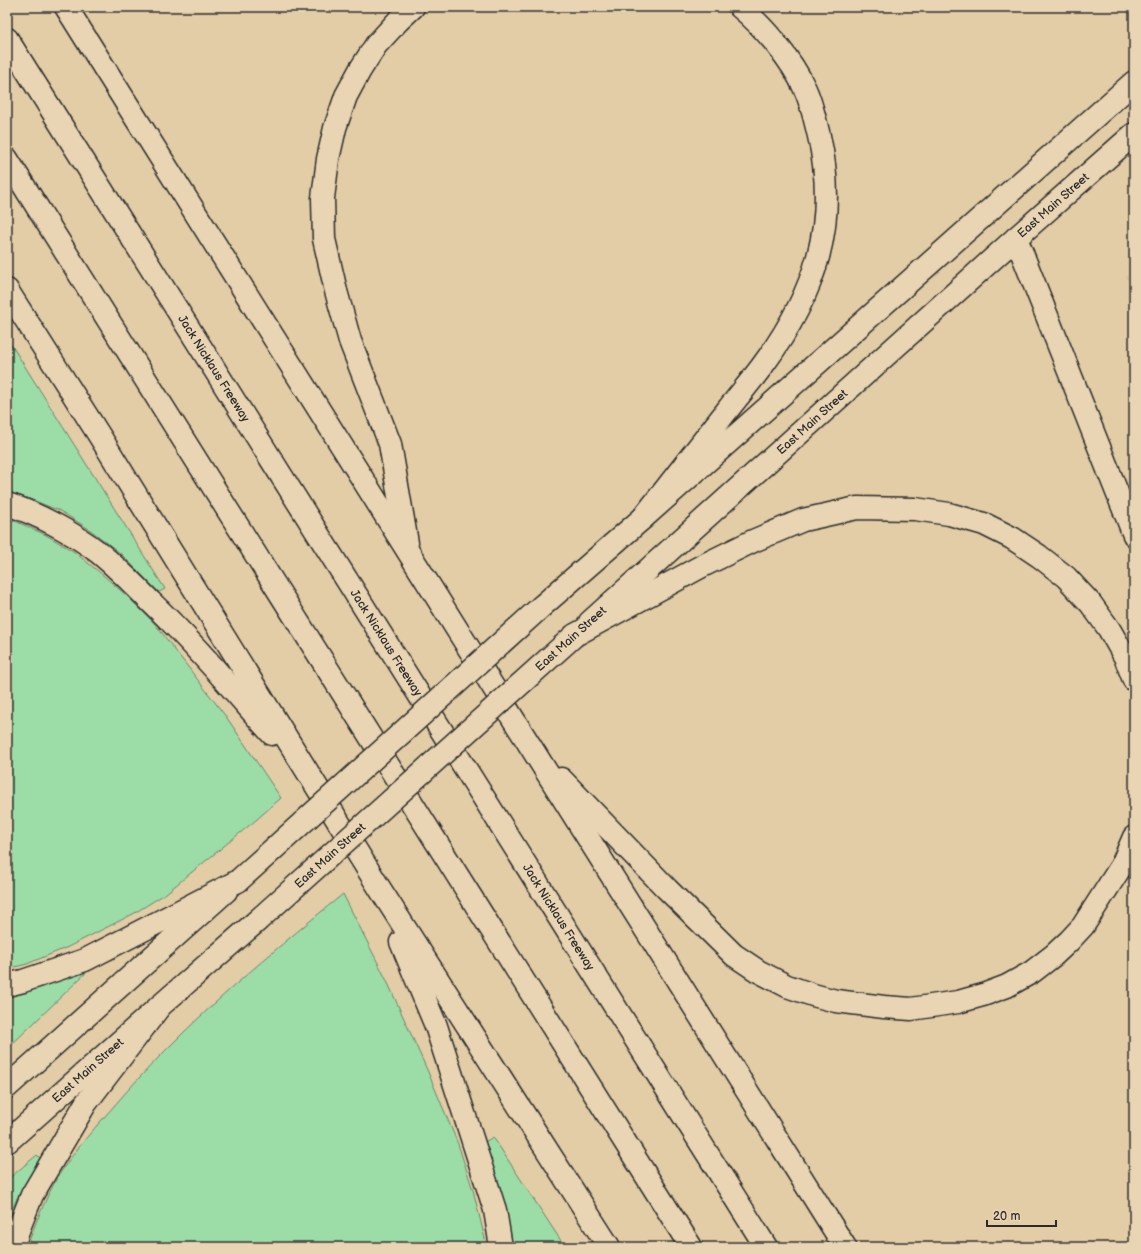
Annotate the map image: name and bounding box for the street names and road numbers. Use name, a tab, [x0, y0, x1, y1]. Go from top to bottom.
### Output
street label: East Main Street	[1014, 170, 1092, 241]
street label: Jack Nicklaus Freeway	[175, 312, 253, 425]
street label: East Main Street	[774, 386, 851, 458]
street label: Jack Nicklaus Freeway	[347, 586, 426, 699]
street label: East Main Street	[532, 603, 610, 675]
street label: East Main Street	[291, 819, 369, 891]
street label: Jack Nicklaus Freeway	[520, 861, 598, 974]
street label: East Main Street	[49, 1034, 127, 1106]

